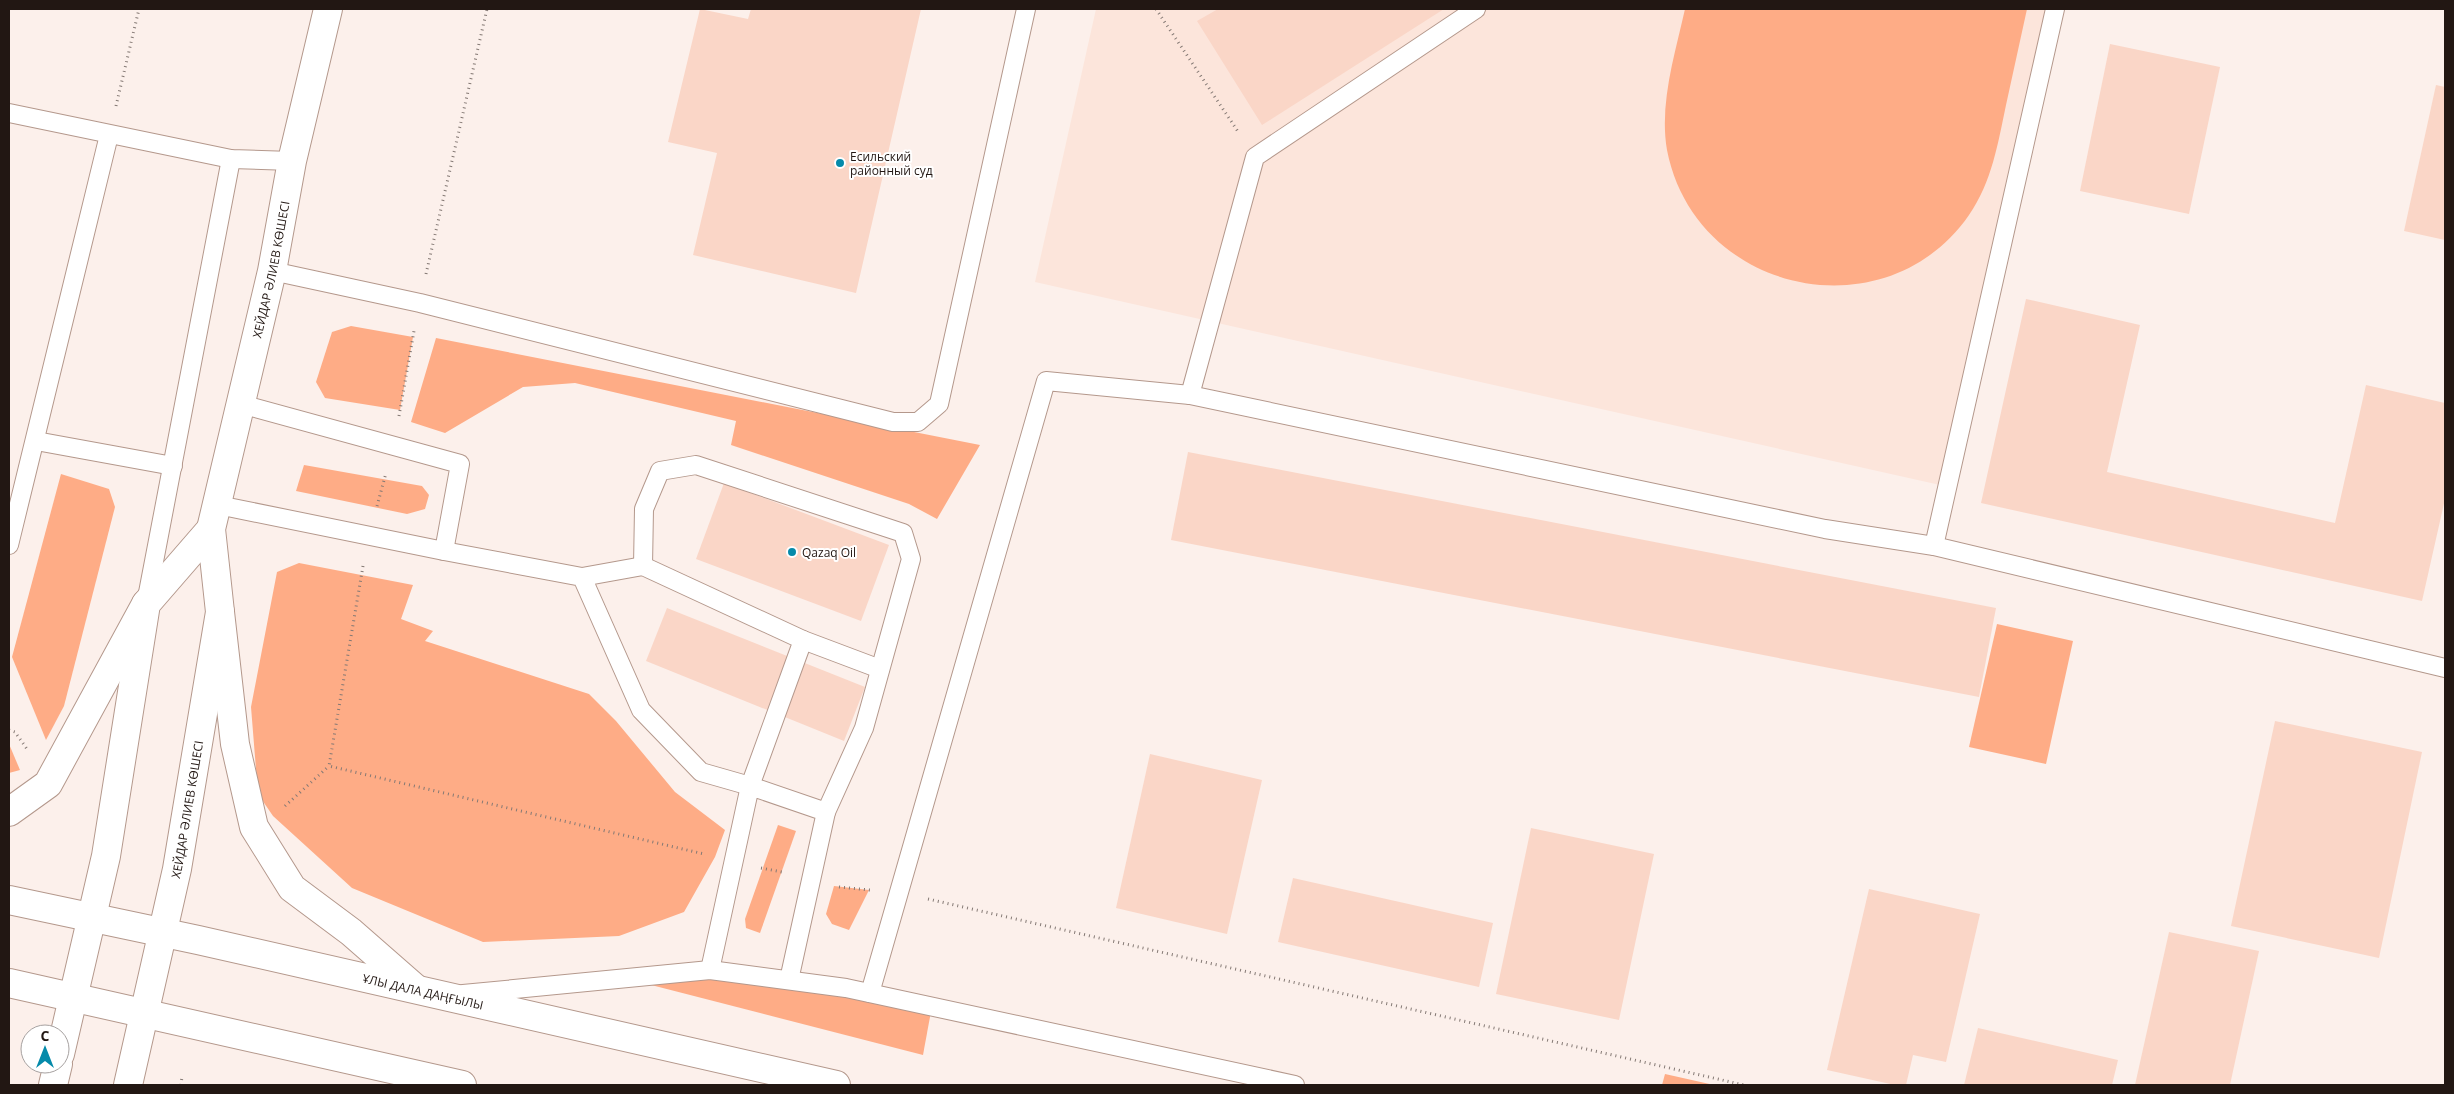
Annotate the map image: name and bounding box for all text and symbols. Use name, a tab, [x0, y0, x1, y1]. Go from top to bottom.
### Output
place label: Есильский районный суд	[850, 148, 933, 179]
marker: Есильский районный суд	[834, 157, 846, 169]
street label: ХЕЙДАР ӘЛИЕВ КӨШЕСІ	[248, 200, 293, 340]
place label: Qazaq Oil	[802, 544, 856, 561]
marker: Qazaq Oil	[786, 546, 798, 558]
street label: ХЕЙДАР ӘЛИЕВ КӨШЕСІ	[167, 739, 207, 880]
street label: ҰЛЫ ДАЛА ДАҢҒЫЛЫ	[361, 969, 485, 1013]
north arrow	[20, 1024, 70, 1074]
text: С	[41, 1026, 50, 1045]

